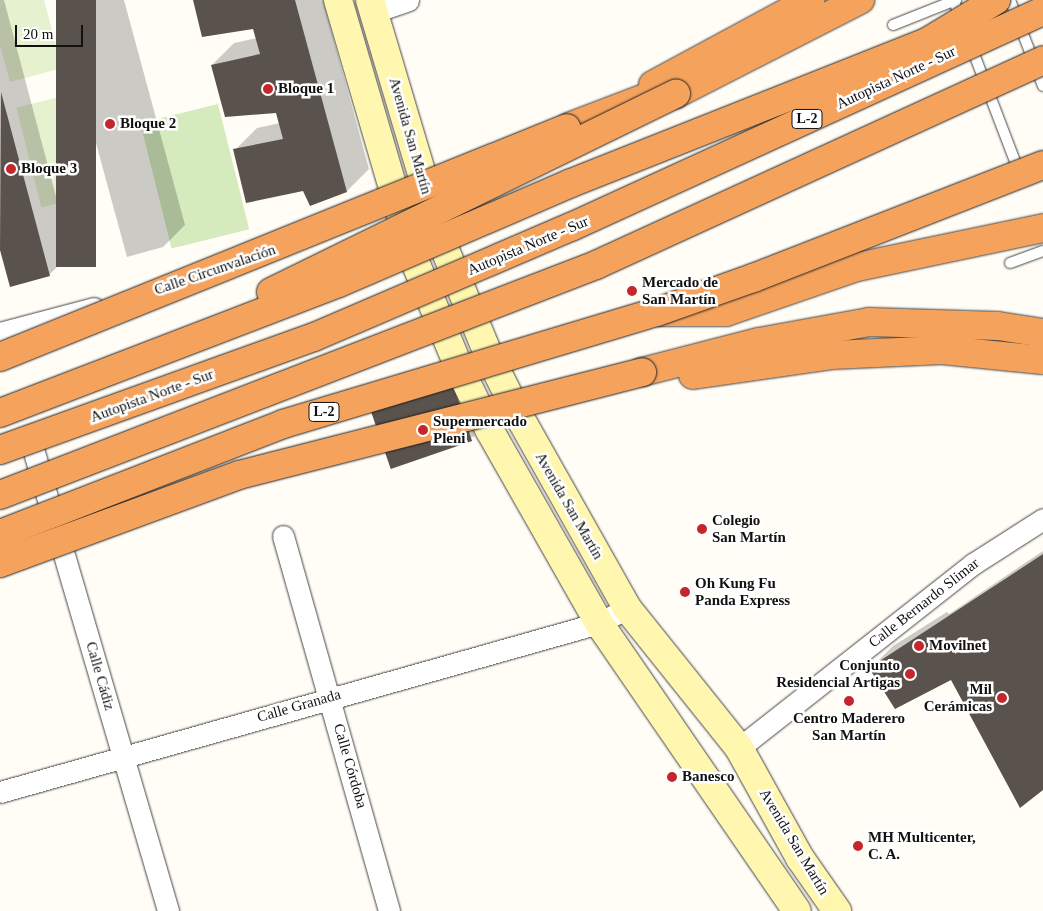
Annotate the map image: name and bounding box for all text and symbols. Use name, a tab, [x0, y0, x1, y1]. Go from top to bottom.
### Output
scale bar	[18, 15, 85, 47]
text: 20 m	[23, 26, 53, 42]
street label: Autopista Norte - Sur	[833, 42, 959, 114]
street label: Avenida San Martín	[385, 76, 435, 196]
place label: Bloque 1	[278, 80, 334, 98]
marker: Bloque 1	[262, 83, 274, 95]
road number: L-2	[791, 108, 823, 130]
place label: Bloque 2	[120, 115, 176, 133]
marker: Bloque 2	[104, 118, 116, 130]
place label: Bloque 3	[21, 160, 77, 178]
marker: Bloque 3	[5, 163, 17, 175]
street label: Autopista Norte - Sur	[465, 212, 591, 280]
street label: Calle Circunvalación	[152, 241, 278, 299]
place label: Mercado de San Martín	[642, 273, 718, 308]
marker: Mercado de San Martín	[626, 285, 638, 297]
street label: Autopista Norte - Sur	[88, 365, 216, 427]
road number: L-2	[308, 401, 340, 424]
place label: Supermercado Pleni	[433, 412, 527, 447]
marker: Supermercado Pleni	[417, 424, 429, 436]
street label: Avenida San Martín	[531, 449, 607, 563]
place label: Colegio San Martín	[712, 511, 786, 546]
marker: Colegio San Martín	[696, 523, 708, 535]
street label: Calle Bernardo Slimar	[865, 554, 983, 652]
place label: Oh Kung Fu Panda Express	[695, 574, 790, 609]
marker: Oh Kung Fu Panda Express	[679, 586, 691, 598]
place label: Movilnet	[929, 637, 986, 655]
street label: Calle Cádiz	[82, 640, 118, 712]
marker: Movilnet	[913, 640, 925, 652]
place label: Conjunto Residencial Artigas	[775, 656, 900, 691]
marker: Conjunto Residencial Artigas	[904, 668, 916, 680]
place label: Mil Cerámicas	[924, 680, 992, 715]
street label: Calle Granada	[255, 685, 343, 727]
marker: Mil Cerámicas	[996, 692, 1008, 704]
marker: Centro Maderero San Martín	[843, 695, 855, 707]
place label: Centro Maderero San Martín	[793, 709, 905, 744]
street label: Calle Córdoba	[329, 722, 371, 810]
place label: Banesco	[682, 768, 734, 786]
marker: Banesco	[666, 771, 678, 783]
street label: Avenida San Martín	[755, 786, 833, 898]
place label: MH Multicenter, C. A.	[868, 828, 976, 863]
marker: MH Multicenter, C. A.	[852, 840, 864, 852]

